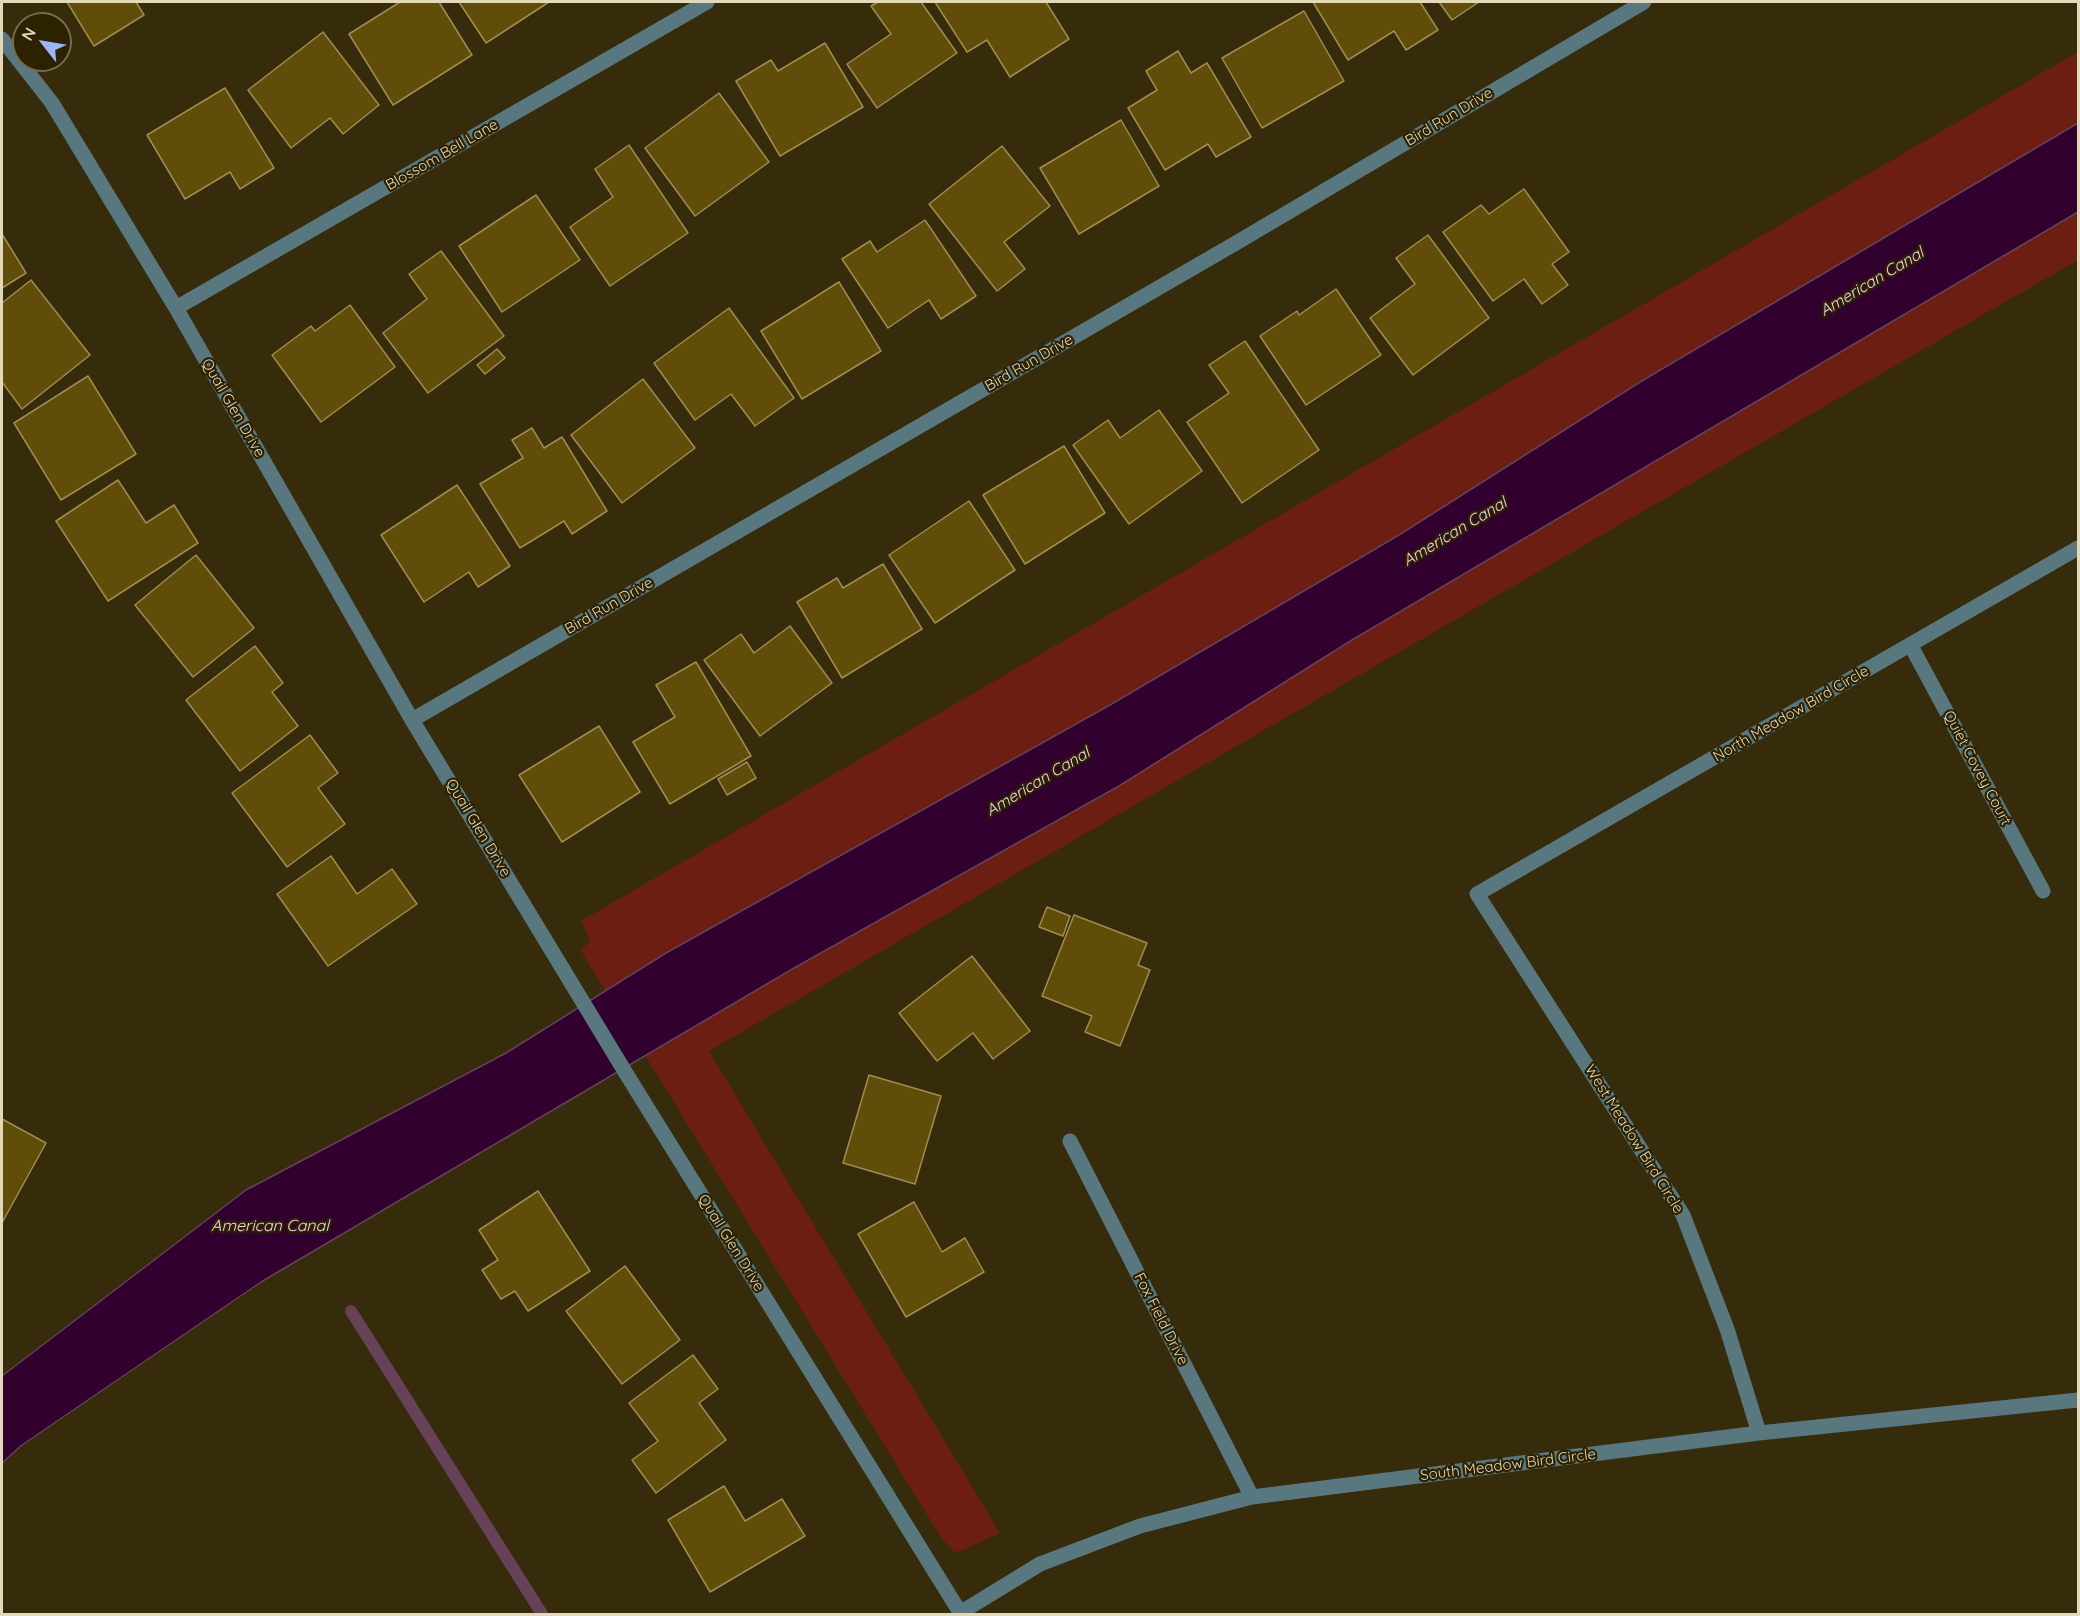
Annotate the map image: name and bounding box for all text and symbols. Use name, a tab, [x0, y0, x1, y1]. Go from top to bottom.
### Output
north arrow	[12, 12, 72, 72]
text: N	[17, 24, 40, 44]
street label: Bird Run Drive	[1402, 84, 1496, 150]
street label: Blossom Bell Lane	[383, 116, 501, 194]
water label: American Canal	[1817, 243, 1927, 321]
street label: Bird Run Drive	[982, 330, 1076, 396]
street label: Quail Glen Drive	[197, 355, 269, 461]
water label: American Canal	[1400, 493, 1510, 571]
street label: Bird Run Drive	[562, 573, 656, 639]
street label: North Meadow Bird Circle	[1710, 662, 1872, 766]
street label: Quiet Covey Court	[1939, 708, 2015, 828]
water label: American Canal	[983, 743, 1093, 821]
street label: Quail Glen Drive	[442, 776, 514, 880]
street label: West Meadow Bird Circle	[1581, 1061, 1687, 1217]
street label: Quail Glen Drive	[694, 1191, 768, 1295]
water label: American Canal	[211, 1216, 329, 1236]
street label: Fox Field Drive	[1130, 1270, 1192, 1368]
street label: South Meadow Bird Circle	[1419, 1445, 1597, 1485]

